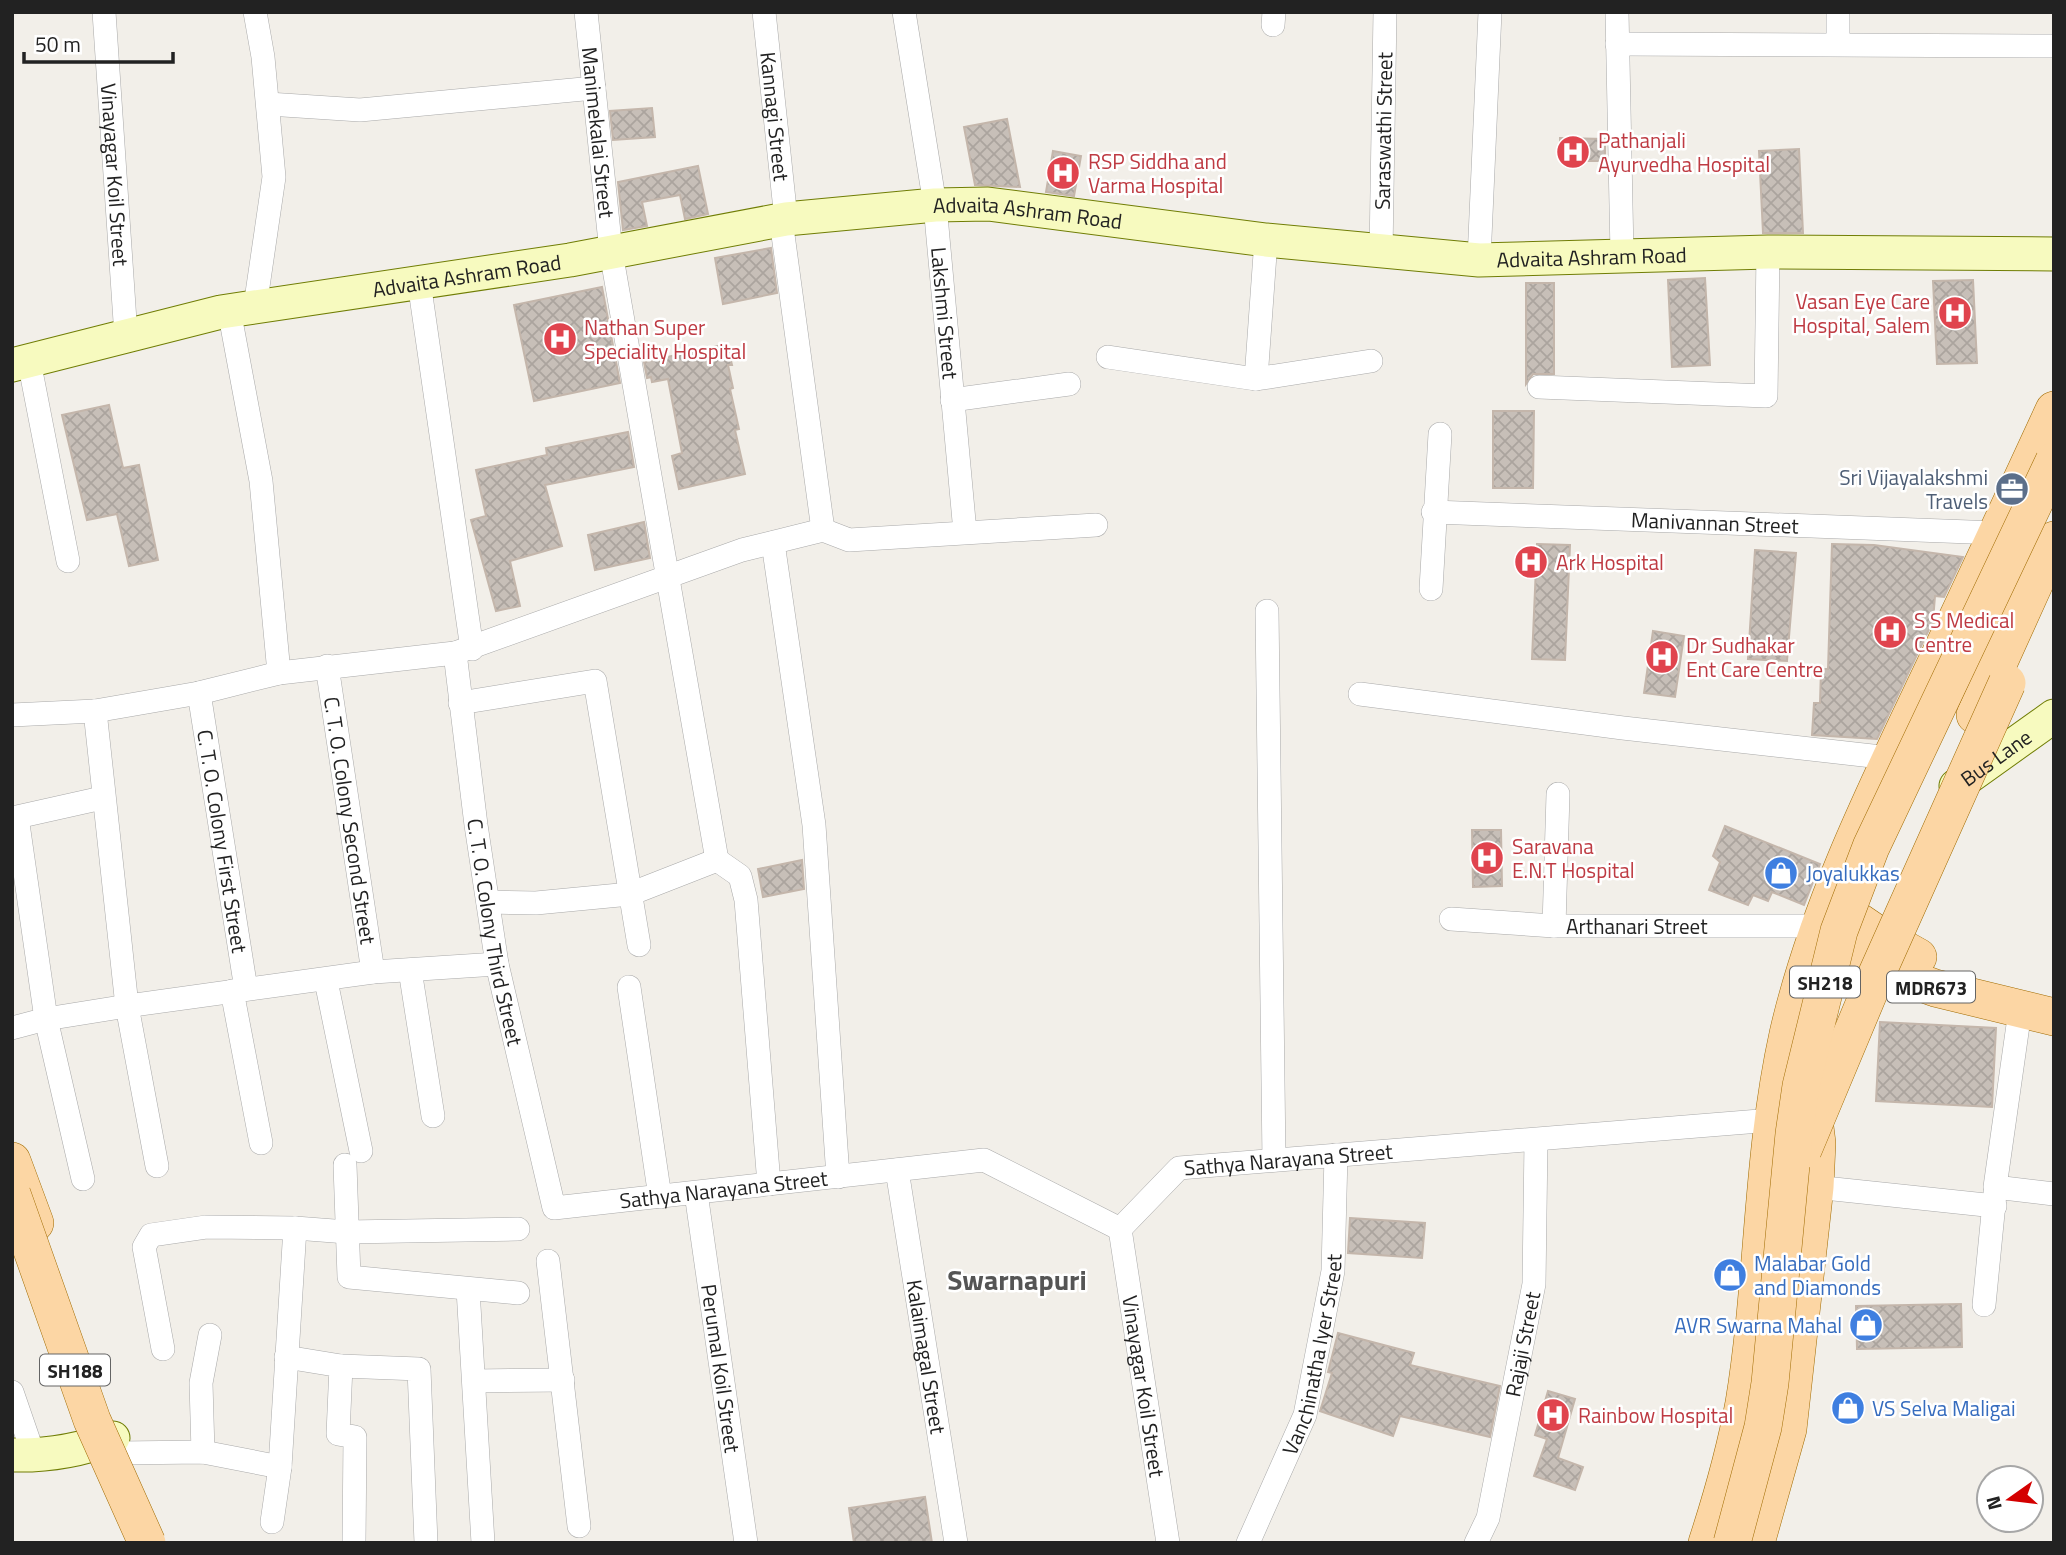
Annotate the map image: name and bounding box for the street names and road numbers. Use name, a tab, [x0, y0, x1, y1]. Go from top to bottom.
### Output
street label: Manimekalai Street	[574, 45, 623, 220]
street label: Kannagi Street	[752, 50, 798, 183]
street label: Saraswathi Street	[1366, 51, 1400, 210]
street label: Vinayagar Koil Street	[93, 82, 137, 268]
street label: Advaita Ashram Road	[933, 188, 1124, 237]
street label: Advaita Ashram Road	[1496, 238, 1687, 276]
street label: Advaita Ashram Road	[370, 246, 563, 305]
street label: Lakshmi Street	[923, 246, 967, 381]
street label: Manivannan Street	[1630, 503, 1800, 542]
street label: C. T. O. Colony Second Street	[316, 694, 385, 947]
street label: Bus Lane	[1954, 721, 2038, 794]
street label: C. T. O. Colony First Street	[189, 727, 256, 956]
street label: C. T. O. Colony Third Street	[459, 817, 532, 1049]
street label: Arthanari Street	[1566, 910, 1708, 942]
road number: SH218	[1790, 966, 1860, 998]
road number: MDR673	[1887, 972, 1975, 1002]
street label: Sathya Narayana Street	[1183, 1135, 1394, 1184]
street label: Sathya Narayana Street	[618, 1162, 830, 1217]
street label: Vanchinatha Iyer Street	[1273, 1253, 1349, 1460]
street label: Kalaimagal Street	[899, 1277, 955, 1437]
street label: Perumal Koil Street	[693, 1282, 749, 1455]
street label: Rajaji Street	[1496, 1288, 1548, 1399]
street label: Vinayagar Koil Street	[1114, 1293, 1174, 1480]
road number: SH188	[40, 1354, 110, 1386]

